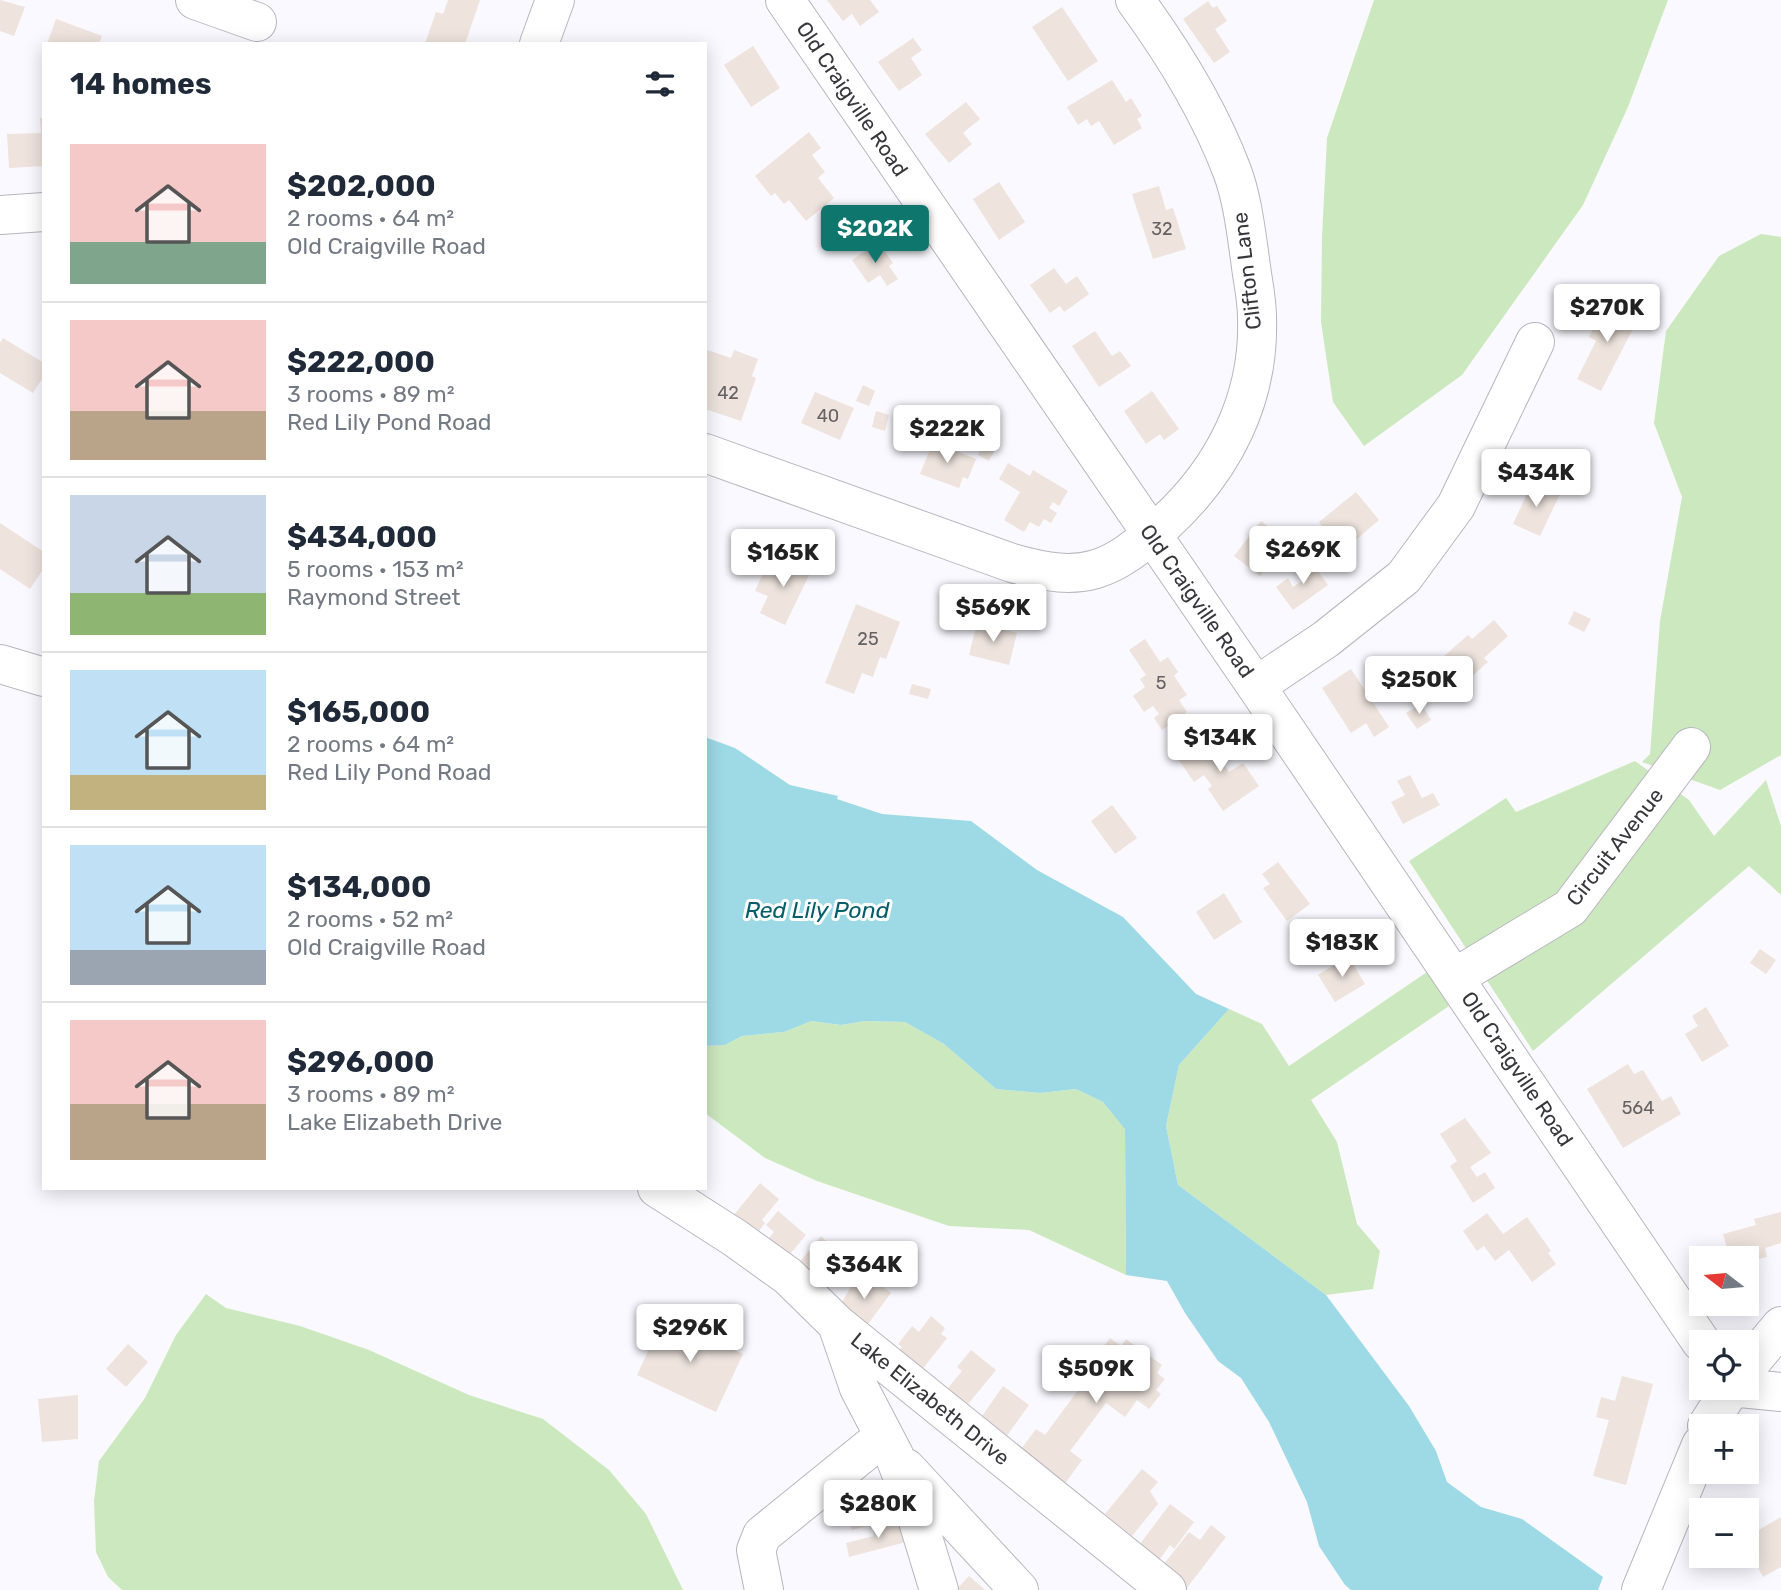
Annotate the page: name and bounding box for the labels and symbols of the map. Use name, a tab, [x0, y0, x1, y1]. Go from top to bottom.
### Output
street label: Old Craigville Road	[791, 16, 914, 181]
pin: $202K	[826, 205, 924, 265]
street label: Clifton Lane	[1227, 211, 1266, 331]
house number: 32	[1151, 218, 1173, 240]
pin: $270K	[1558, 284, 1656, 344]
house number: 42	[717, 382, 739, 404]
house number: 40	[817, 405, 839, 427]
pin: $222K	[898, 406, 996, 465]
pin: $434K	[1487, 449, 1585, 509]
street label: Old Craigville Road	[1135, 519, 1260, 682]
pin: $269K	[1254, 526, 1352, 586]
pin: $165K	[734, 530, 832, 589]
pin: $569K	[944, 584, 1042, 644]
house number: 25	[857, 628, 879, 650]
pin: $250K	[1370, 656, 1468, 716]
house number: 5	[1156, 672, 1166, 694]
pin: $134K	[1171, 714, 1269, 774]
street label: Circuit Avenue	[1561, 783, 1668, 911]
water label: Red Lily Pond	[745, 896, 890, 924]
pin: $183K	[1293, 920, 1391, 979]
street label: Old Craigville Road	[1456, 986, 1579, 1151]
house number: 564	[1622, 1097, 1654, 1119]
pin: $364K	[815, 1242, 913, 1301]
north arrow	[1689, 1246, 1759, 1316]
pin: $296K	[641, 1304, 739, 1364]
street label: Lake Elizabeth Drive	[846, 1327, 1015, 1470]
pin: $509K	[1047, 1346, 1145, 1405]
pin: $280K	[829, 1480, 927, 1540]

